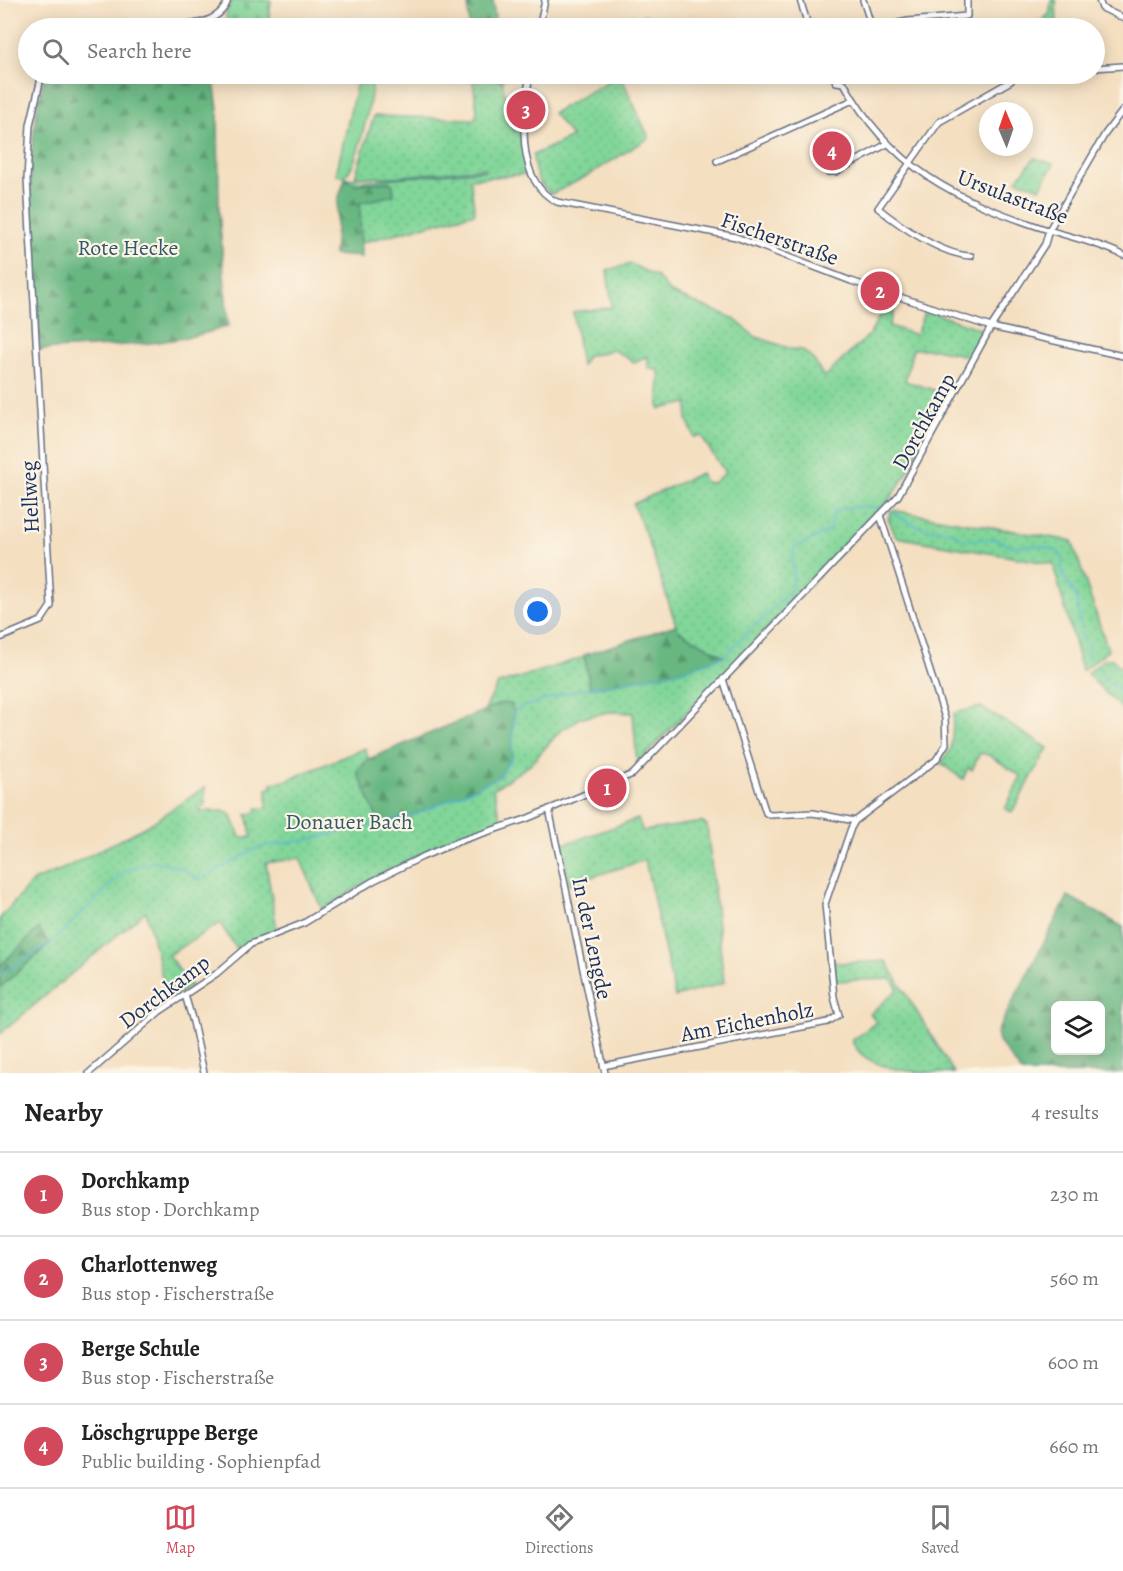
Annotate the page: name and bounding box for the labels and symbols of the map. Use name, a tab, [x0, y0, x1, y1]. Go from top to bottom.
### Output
pin: 3	[506, 88, 546, 132]
north arrow	[979, 102, 1033, 156]
pin: 4	[812, 128, 852, 174]
street label: Ursulastraße	[953, 162, 1073, 232]
street label: Fischerstraße	[717, 205, 843, 273]
park label: Rote Hecke	[78, 233, 178, 263]
pin: 2	[860, 268, 900, 314]
street label: Dorchkamp	[885, 368, 963, 475]
street label: Hellweg	[13, 460, 47, 534]
your location	[523, 597, 552, 626]
pin: 1	[588, 766, 626, 810]
park label: Donauer Bach	[285, 807, 413, 837]
street label: In der Lengde	[564, 874, 620, 1002]
street label: Dorchkamp	[113, 948, 216, 1036]
street label: Am Eichenholz	[677, 994, 816, 1050]

